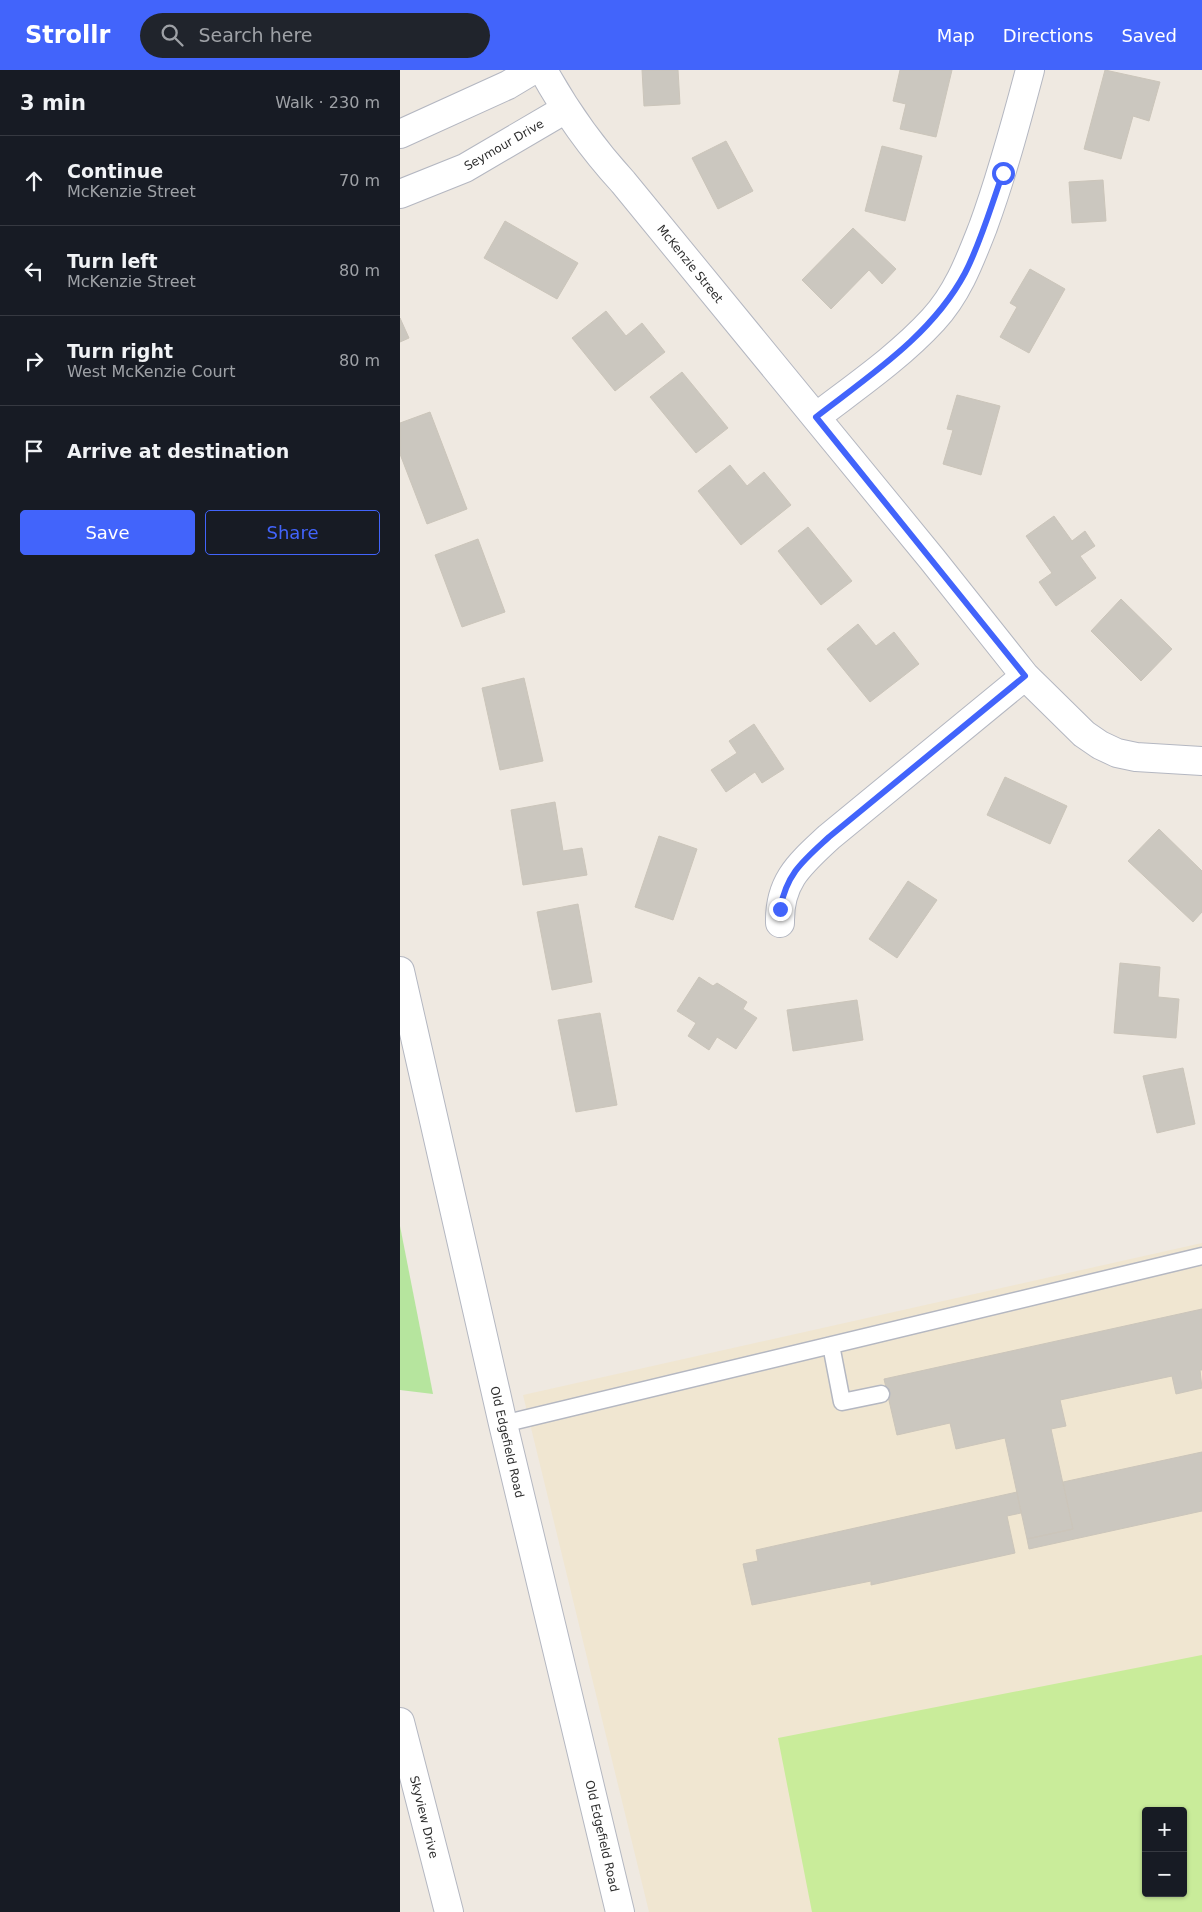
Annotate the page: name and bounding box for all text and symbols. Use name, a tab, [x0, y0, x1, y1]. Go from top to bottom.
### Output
search box	[140, 13, 490, 58]
text: Strollr	[25, 21, 110, 49]
icon: search	[158, 21, 186, 49]
text: Search here	[198, 24, 313, 46]
text: Map	[937, 25, 975, 46]
text: Directions	[1003, 25, 1093, 46]
text: Saved	[1121, 25, 1177, 46]
text: 3 min	[20, 91, 86, 115]
text: Walk · 230 m	[275, 93, 380, 112]
street label: Seymour Drive	[462, 117, 546, 173]
text: Continue	[67, 160, 163, 182]
route start	[992, 162, 1015, 185]
icon: ahead	[20, 167, 48, 195]
text: 70 m	[339, 171, 380, 190]
text: McKenzie Street	[67, 182, 196, 201]
street label: McKenzie Street	[654, 222, 726, 306]
text: Turn left	[67, 250, 158, 272]
icon: left	[20, 257, 48, 285]
text: 80 m	[339, 261, 380, 280]
text: McKenzie Street	[67, 272, 196, 291]
text: Turn right	[67, 340, 173, 362]
icon: right	[20, 347, 48, 375]
text: 80 m	[339, 351, 380, 370]
text: West McKenzie Court	[67, 362, 235, 381]
icon: arrive	[20, 437, 48, 465]
text: Arrive at destination	[67, 440, 289, 462]
button: Save	[20, 510, 195, 555]
button: Share	[205, 510, 380, 555]
route end	[769, 898, 792, 921]
street label: Old Edgefield Road	[487, 1385, 527, 1499]
street label: Skyview Drive	[407, 1774, 441, 1860]
street label: Old Edgefield Road	[582, 1779, 622, 1893]
map controls	[1142, 1807, 1187, 1897]
button: +	[1142, 1807, 1187, 1852]
button: −	[1142, 1852, 1187, 1897]

